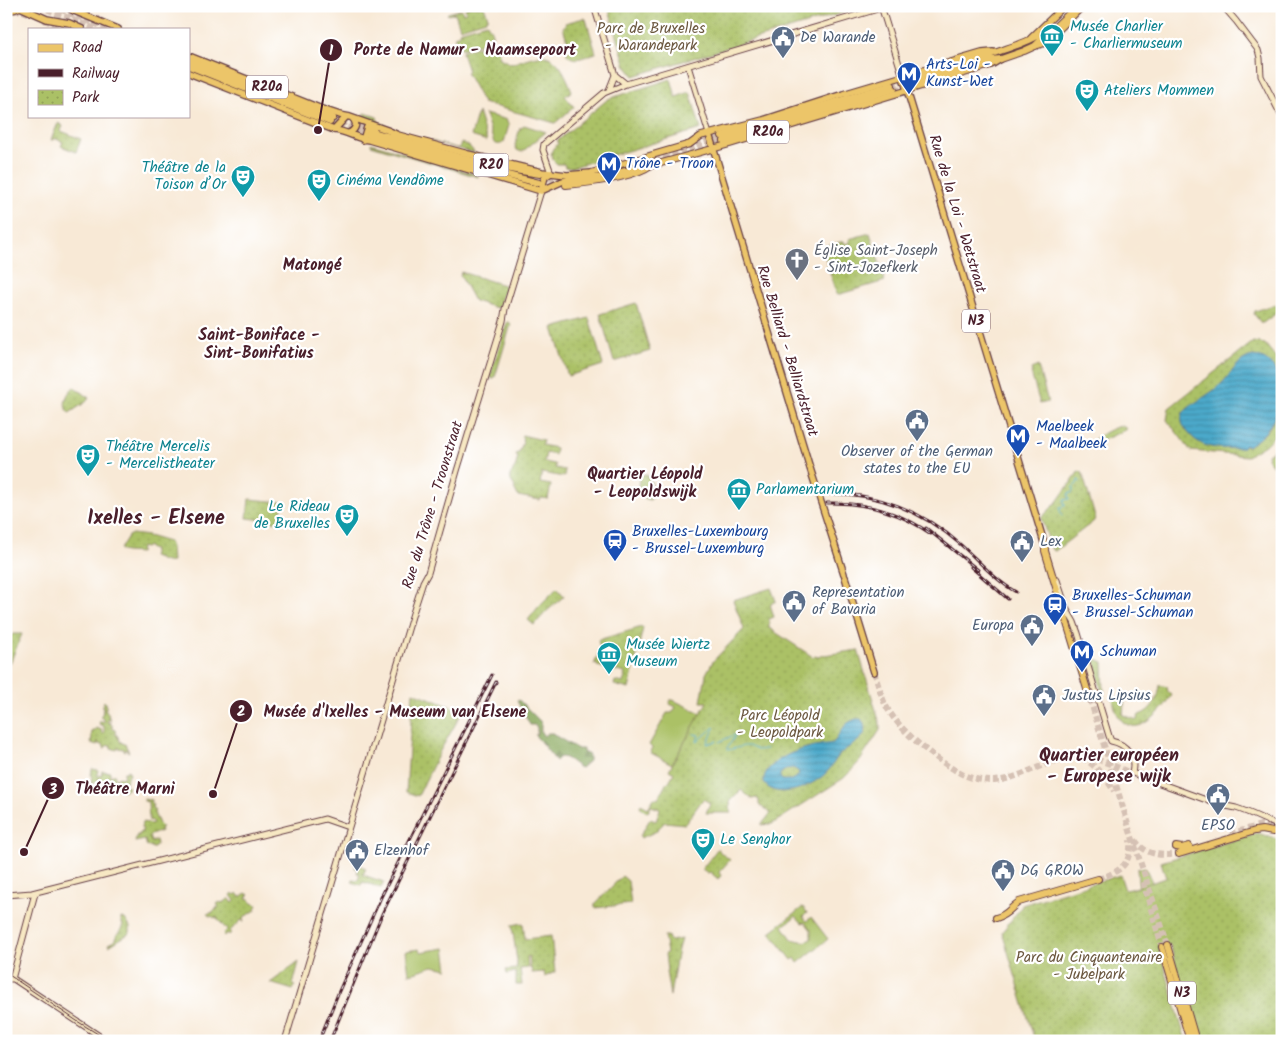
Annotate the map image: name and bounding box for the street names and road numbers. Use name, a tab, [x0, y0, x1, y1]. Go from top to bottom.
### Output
road number: R20a	[246, 75, 288, 98]
road number: R20a	[747, 120, 789, 144]
street label: Rue de la Loi - Wetstraat	[921, 132, 993, 296]
road number: R20	[474, 154, 508, 176]
street label: Rue Belliard - Belliardstraat	[749, 262, 825, 440]
road number: N3	[962, 310, 990, 332]
street label: Rue du Trône - Troonstraat	[396, 418, 470, 592]
road number: N3	[1168, 981, 1196, 1004]

